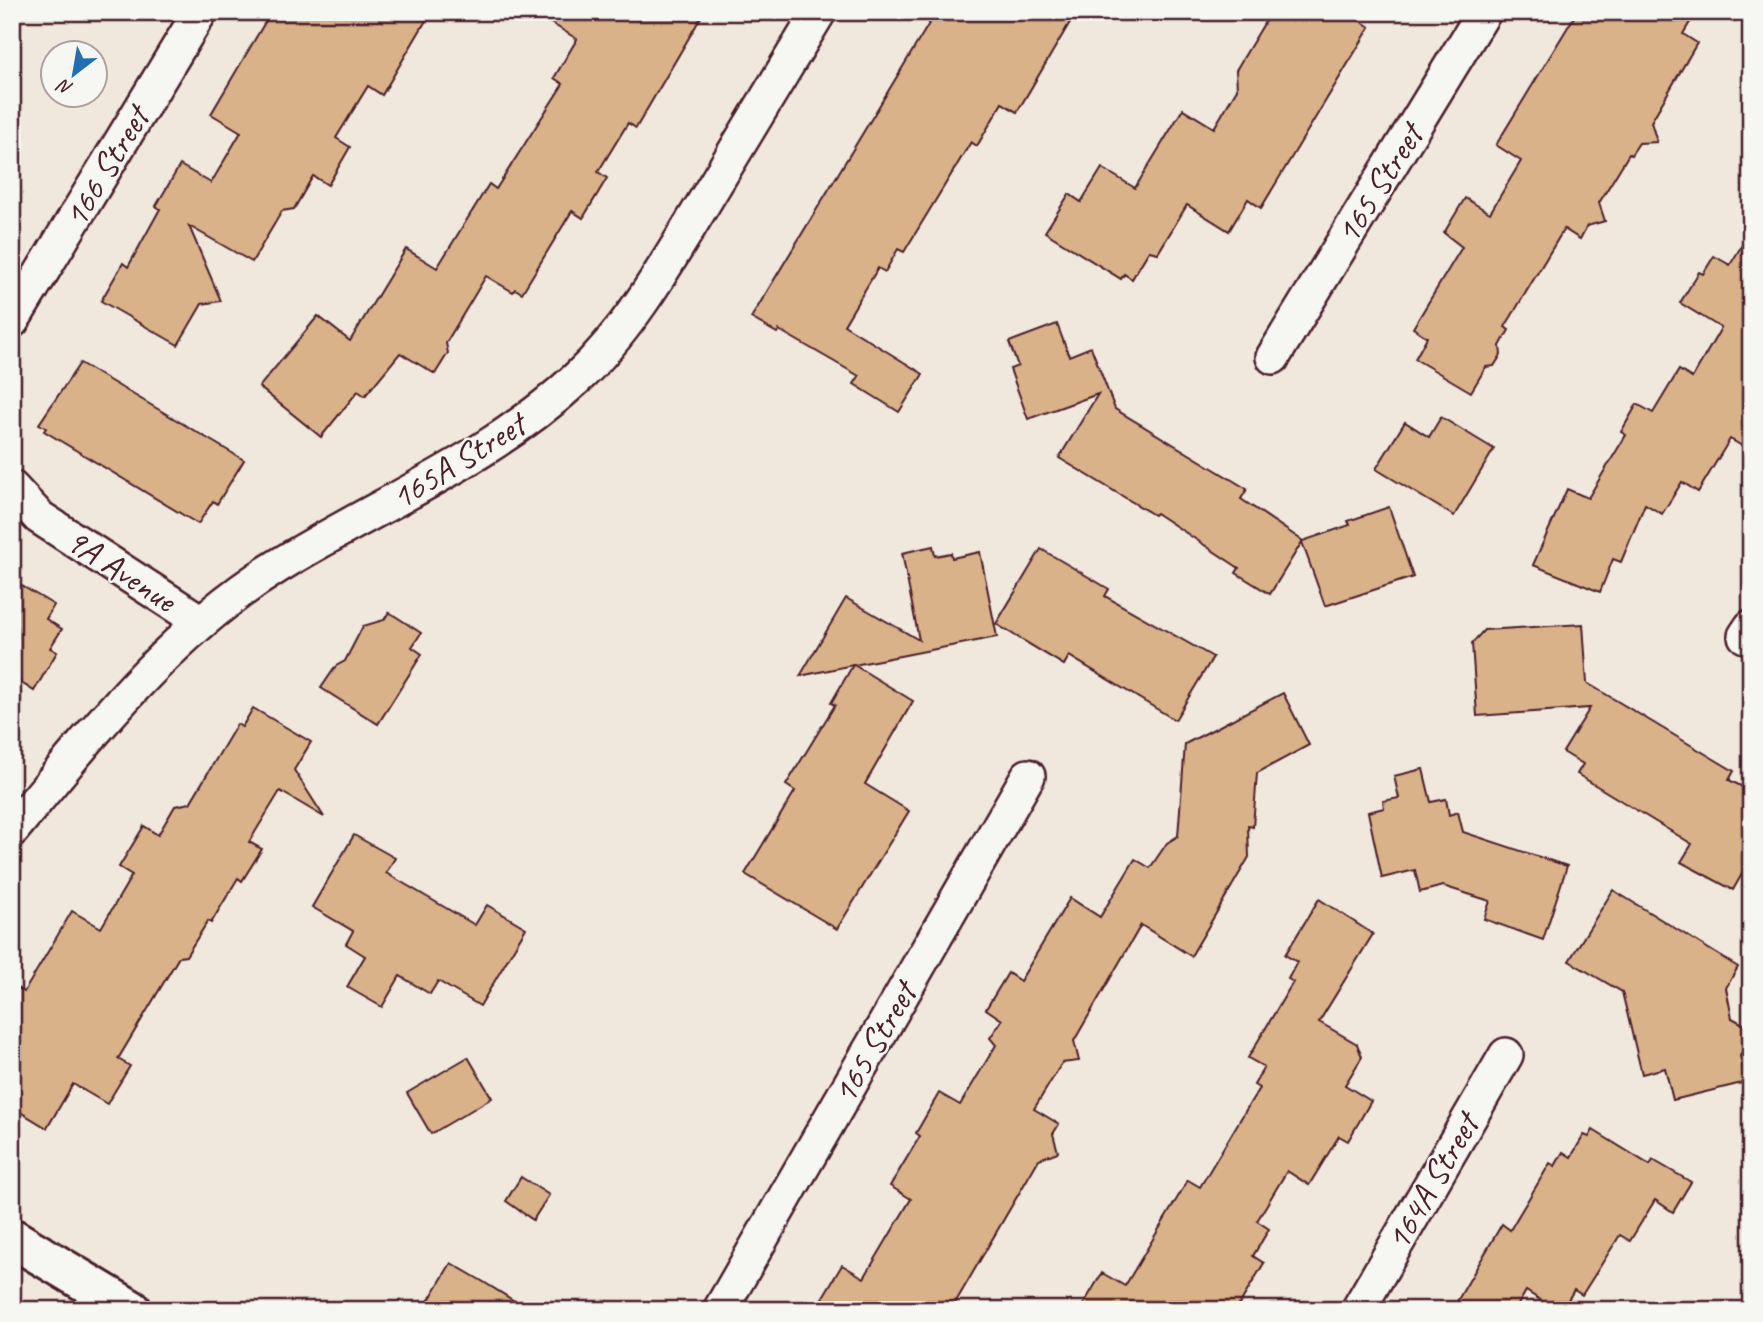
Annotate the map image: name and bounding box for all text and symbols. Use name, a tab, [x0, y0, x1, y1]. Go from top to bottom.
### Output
north arrow	[38, 38, 108, 108]
text: N	[52, 73, 77, 101]
street label: 166 Street	[53, 95, 162, 235]
street label: 165 Street	[1325, 112, 1435, 252]
street label: 165A Street	[383, 400, 537, 520]
street label: 9A Avenue	[57, 518, 187, 624]
street label: 165 Street	[822, 971, 929, 1111]
street label: 164A Street	[1375, 1102, 1491, 1258]

